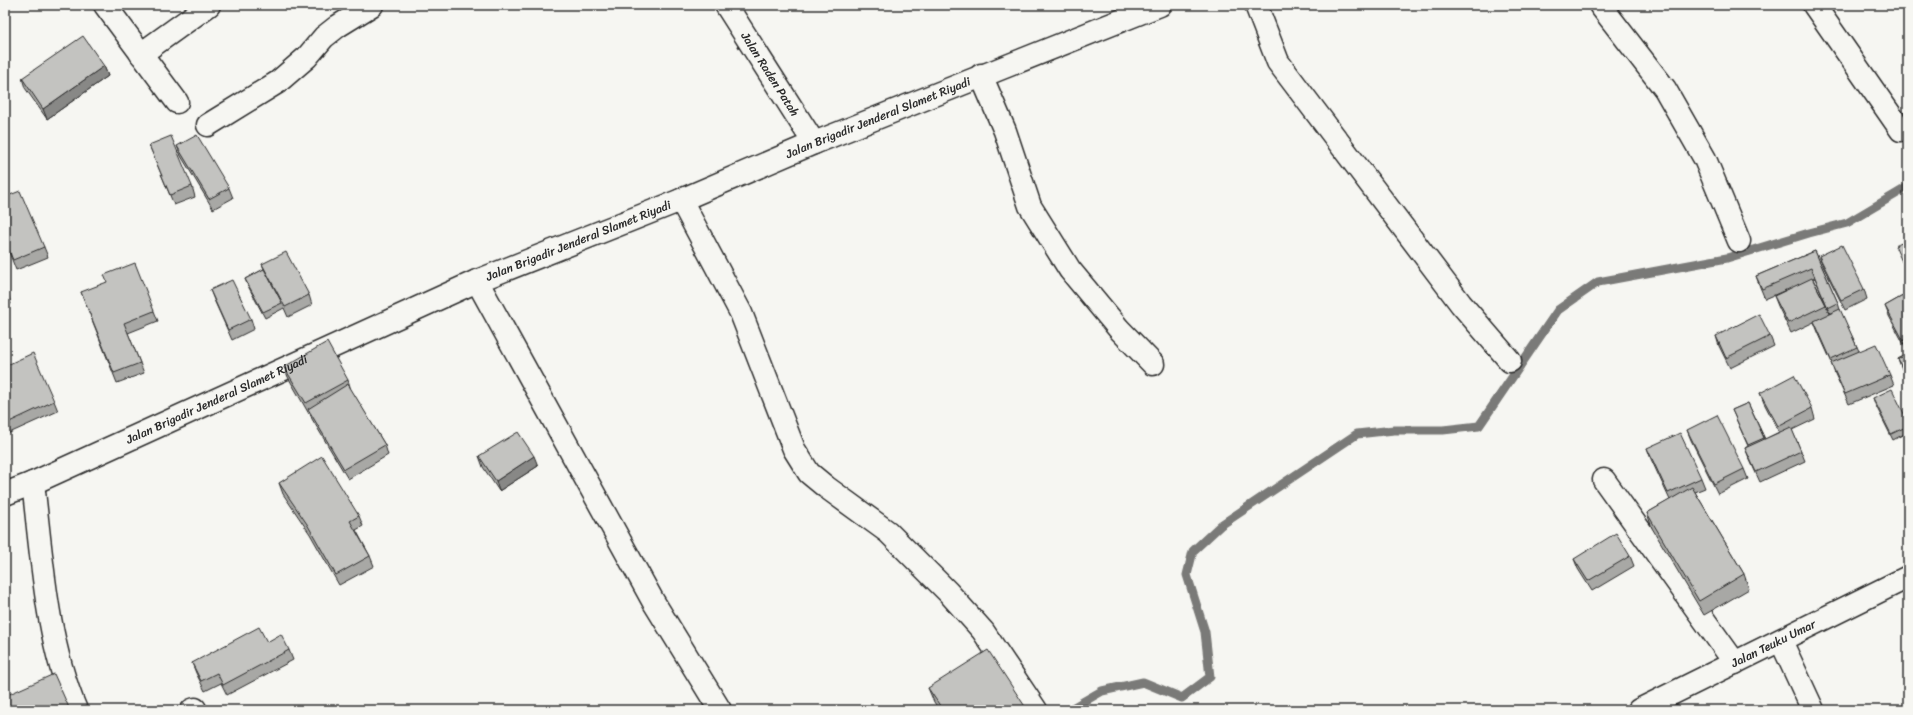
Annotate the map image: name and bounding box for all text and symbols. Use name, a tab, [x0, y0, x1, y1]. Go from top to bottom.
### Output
street label: Jalan Raden Patah	[734, 27, 805, 121]
street label: Jalan Brigadir Jenderal Slamet Riyadi	[781, 70, 975, 165]
street label: Jalan Brigadir Jenderal Slamet Riyadi	[482, 194, 675, 288]
street label: Jalan Brigadir Jenderal Slamet Riyadi	[121, 348, 312, 451]
street label: Jalan Teuku Umar	[1726, 613, 1821, 674]

